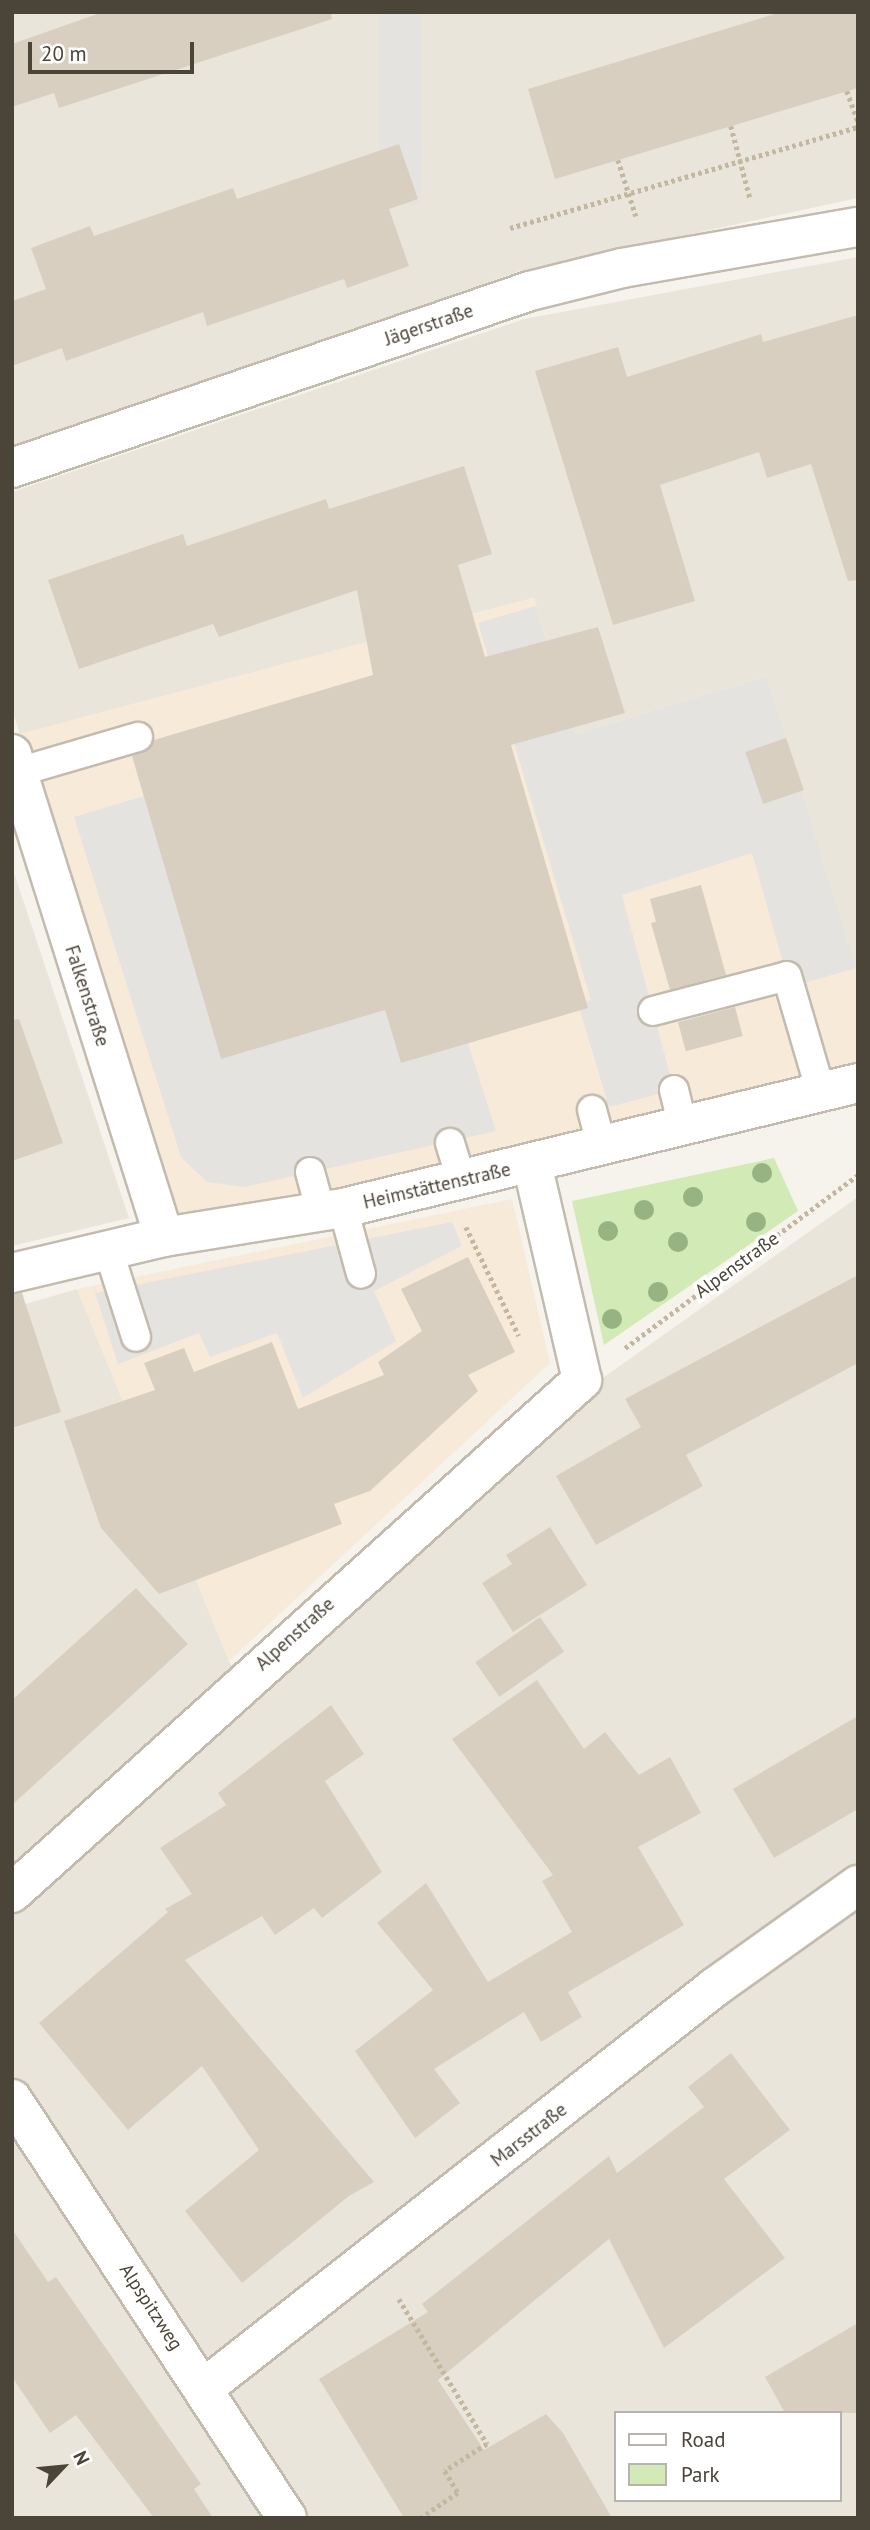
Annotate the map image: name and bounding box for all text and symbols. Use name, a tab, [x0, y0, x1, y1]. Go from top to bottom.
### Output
scale bar	[32, 28, 198, 72]
text: 20 m	[41, 40, 87, 67]
street label: Jägerstraße	[382, 299, 476, 351]
street label: Falkenstraße	[60, 943, 114, 1049]
street label: Heimstättenstraße	[361, 1158, 513, 1214]
street label: Alpenstraße	[691, 1227, 783, 1303]
street label: Alpenstraße	[251, 1593, 339, 1675]
street label: Marsstraße	[486, 2098, 572, 2172]
street label: Alpspitzweg	[115, 2259, 187, 2355]
legend	[614, 2411, 842, 2502]
text: Road	[681, 2426, 725, 2453]
north arrow	[28, 2432, 98, 2502]
text: N	[68, 2447, 95, 2469]
text: Park	[681, 2461, 720, 2488]

